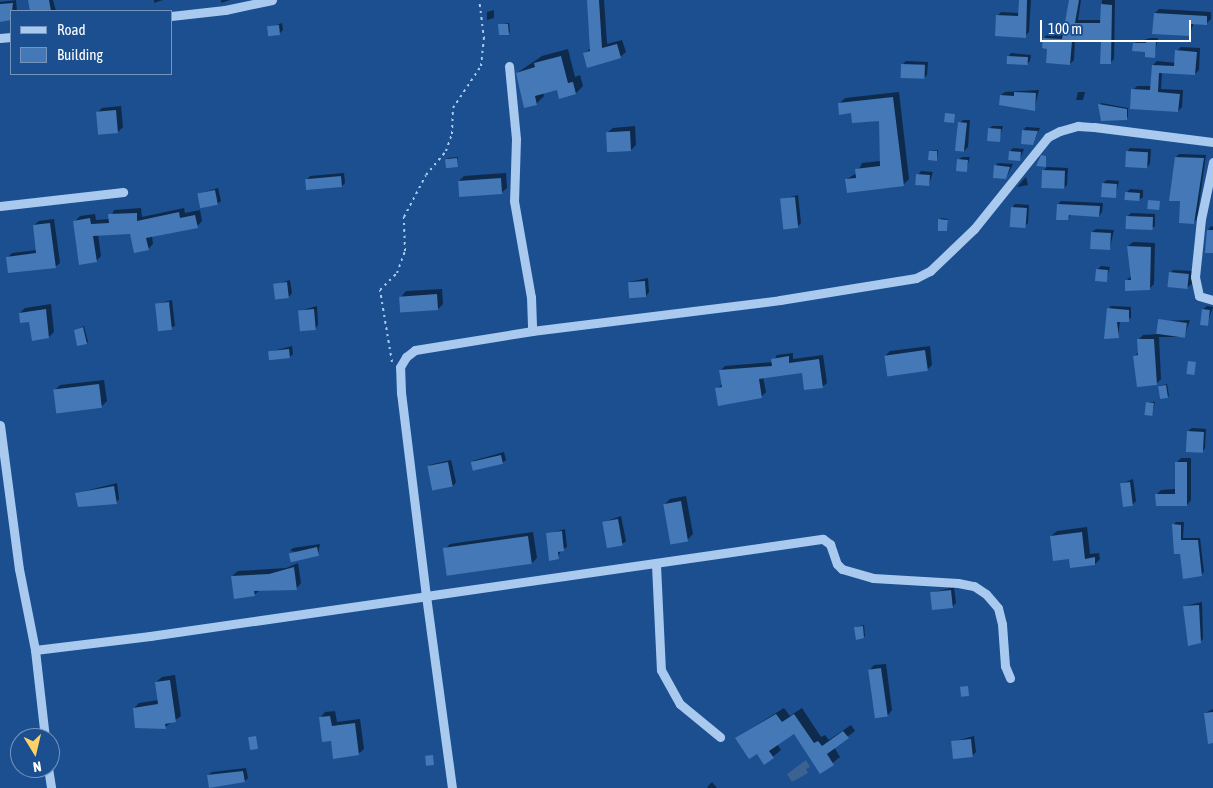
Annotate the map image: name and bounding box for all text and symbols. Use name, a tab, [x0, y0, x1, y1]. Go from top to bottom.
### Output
legend	[10, 10, 172, 75]
scale bar	[1043, 10, 1194, 42]
text: 100 m	[1048, 20, 1082, 37]
text: Road	[57, 21, 86, 38]
text: Building	[57, 46, 103, 63]
north arrow	[10, 728, 60, 778]
text: N	[32, 758, 43, 775]

